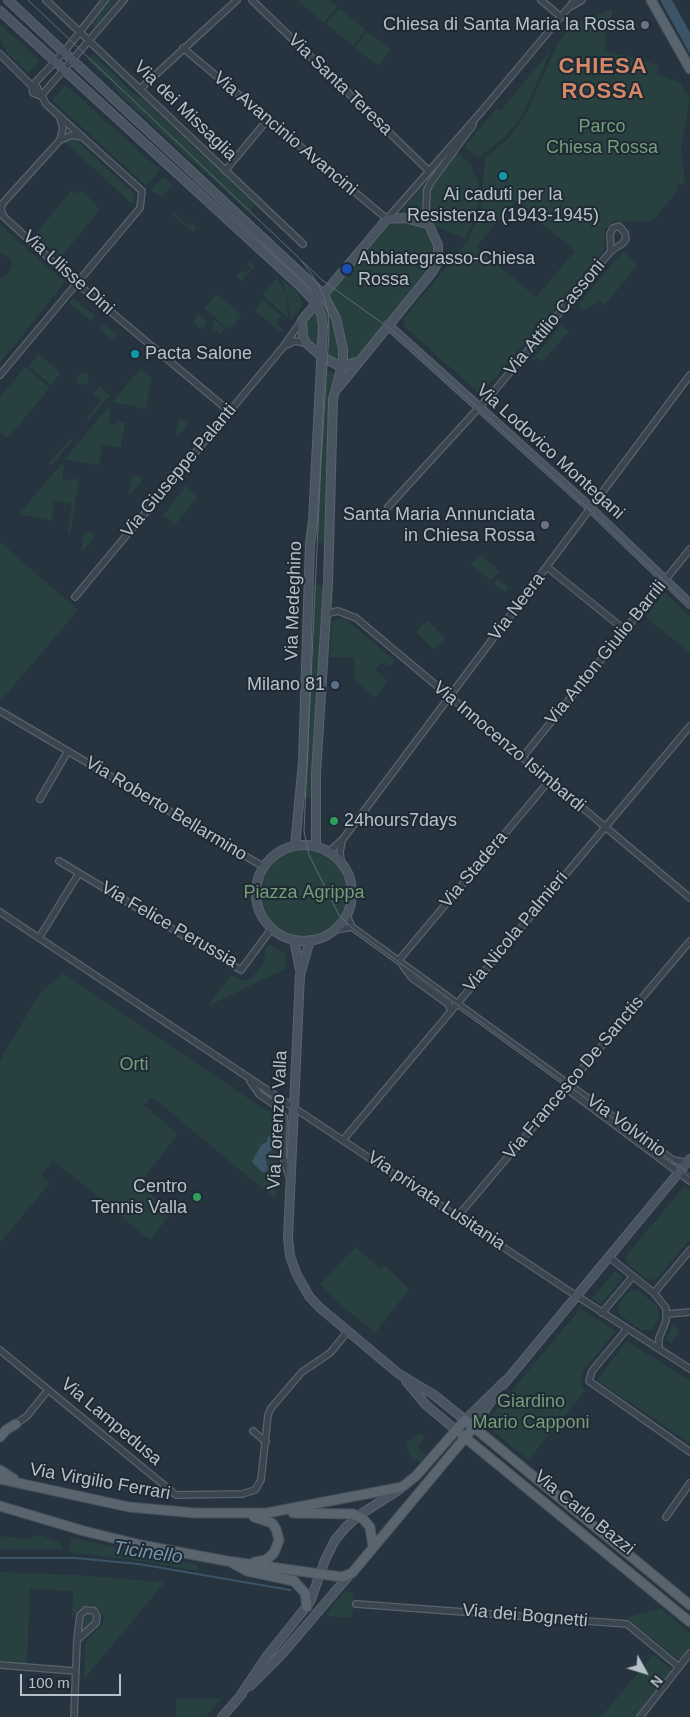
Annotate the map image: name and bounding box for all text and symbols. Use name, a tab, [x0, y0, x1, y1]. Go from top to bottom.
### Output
place label: Chiesa di Santa Maria la Rossa	[383, 14, 635, 36]
marker: Chiesa di Santa Maria la Rossa	[639, 19, 651, 31]
street label: Via Santa Teresa	[283, 30, 397, 140]
district label: CHIESA ROSSA	[558, 54, 648, 106]
street label: Via dei Missaglia	[129, 56, 241, 166]
street label: Via Avancinio Avancini	[209, 68, 361, 200]
park label: Parco Chiesa Rossa	[546, 116, 658, 158]
marker: Ai caduti per la Resistenza (1943-1945)	[497, 170, 509, 182]
place label: Ai caduti per la Resistenza (1943-1945)	[407, 184, 599, 226]
street label: Via Ulisse Dini	[18, 226, 118, 320]
place label: Abbiategrasso-Chiesa Rossa	[358, 248, 535, 290]
street label: Via Attilio Cassoni	[500, 256, 610, 380]
marker: Abbiategrasso-Chiesa Rossa	[340, 262, 354, 276]
place label: Pacta Salone	[145, 343, 252, 365]
marker: Pacta Salone	[129, 348, 141, 360]
street label: Via Lodovico Montegani	[472, 380, 628, 524]
street label: Via Giuseppe Palanti	[117, 400, 241, 542]
place label: Santa Maria Annunciata in Chiesa Rossa	[343, 504, 535, 546]
marker: Santa Maria Annunciata in Chiesa Rossa	[539, 519, 551, 531]
street label: Via Medeghino	[281, 541, 307, 661]
street label: Via Neera	[484, 569, 550, 645]
street label: Via Anton Giulio Barrili	[541, 576, 671, 730]
place label: Milano 81	[247, 674, 325, 696]
street label: Via Innocenzo Isimbardi	[429, 677, 589, 817]
marker: Milano 81	[329, 679, 341, 691]
street label: Via Roberto Bellarmino	[81, 752, 251, 866]
place label: 24hours7days	[344, 810, 457, 832]
marker: 24hours7days	[328, 815, 340, 827]
street label: Via Stadera	[436, 827, 512, 913]
street label: Via Nicola Palmieri	[459, 867, 573, 997]
street label: Via Felice Perussia	[97, 877, 241, 973]
park label: Piazza Agrippa	[243, 882, 365, 904]
street label: Via Francesco De Sanctis	[499, 992, 649, 1164]
street label: Via Lorenzo Valla	[264, 1050, 292, 1190]
park label: Orti	[120, 1054, 148, 1076]
street label: Via Volvinio	[582, 1090, 670, 1162]
street label: Via privata Lusitania	[363, 1147, 509, 1255]
place label: Centro Tennis Valla	[91, 1176, 187, 1218]
marker: Centro Tennis Valla	[191, 1191, 203, 1203]
street label: Via Lampedusa	[56, 1374, 166, 1470]
park label: Giardino Mario Capponi	[472, 1391, 590, 1434]
street label: Via Virgilio Ferrari	[28, 1459, 172, 1505]
street label: Via Carlo Bazzi	[530, 1466, 638, 1560]
water label: Ticinello	[112, 1537, 184, 1569]
street label: Via dei Bognetti	[461, 1600, 589, 1632]
north arrow	[620, 1647, 670, 1697]
scale bar	[22, 1664, 124, 1696]
text: N	[647, 1672, 666, 1690]
text: 100 m	[28, 1674, 70, 1691]

